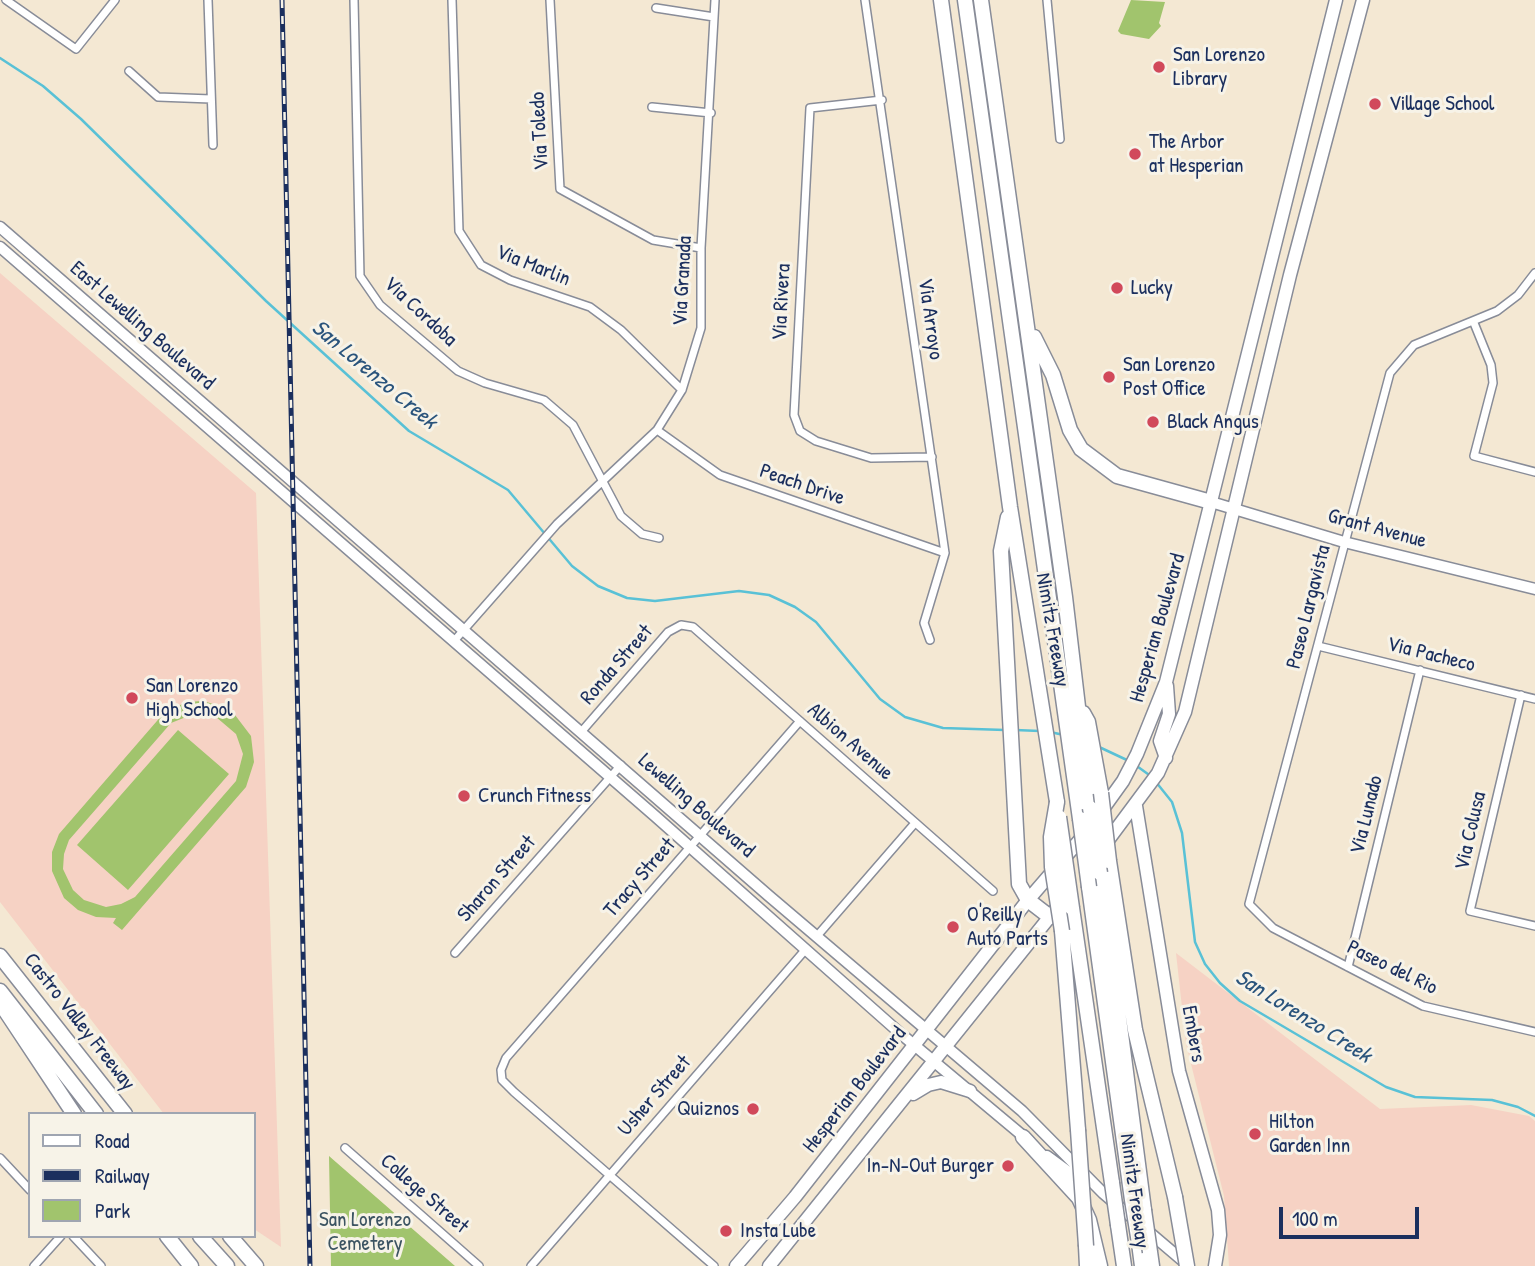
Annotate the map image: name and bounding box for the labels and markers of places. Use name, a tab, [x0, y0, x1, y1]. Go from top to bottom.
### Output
place label: San Lorenzo Library	[1173, 42, 1265, 92]
marker: San Lorenzo Library	[1151, 59, 1167, 75]
place label: Village School	[1389, 91, 1494, 117]
marker: Village School	[1367, 96, 1383, 112]
place label: The Arbor at Hesperian	[1149, 129, 1243, 179]
marker: The Arbor at Hesperian	[1127, 146, 1143, 162]
place label: Lucky	[1131, 275, 1173, 301]
marker: Lucky	[1109, 280, 1125, 296]
place label: San Lorenzo Post Office	[1123, 352, 1215, 402]
marker: San Lorenzo Post Office	[1101, 369, 1117, 385]
place label: Black Angus	[1167, 409, 1259, 435]
marker: Black Angus	[1145, 414, 1161, 430]
place label: San Lorenzo High School	[146, 673, 238, 723]
marker: San Lorenzo High School	[124, 690, 140, 706]
place label: Crunch Fitness	[478, 783, 591, 809]
marker: Crunch Fitness	[456, 788, 472, 804]
place label: O'Reilly Auto Parts	[967, 902, 1048, 952]
marker: O'Reilly Auto Parts	[945, 919, 961, 935]
place label: Quiznos	[677, 1096, 739, 1122]
marker: Quiznos	[745, 1101, 761, 1117]
place label: Hilton Garden Inn	[1269, 1109, 1350, 1159]
marker: Hilton Garden Inn	[1247, 1126, 1263, 1142]
place label: In-N-Out Burger	[866, 1153, 994, 1179]
marker: In-N-Out Burger	[1000, 1158, 1016, 1174]
place label: Insta Lube	[740, 1218, 816, 1244]
marker: Insta Lube	[718, 1223, 734, 1239]

